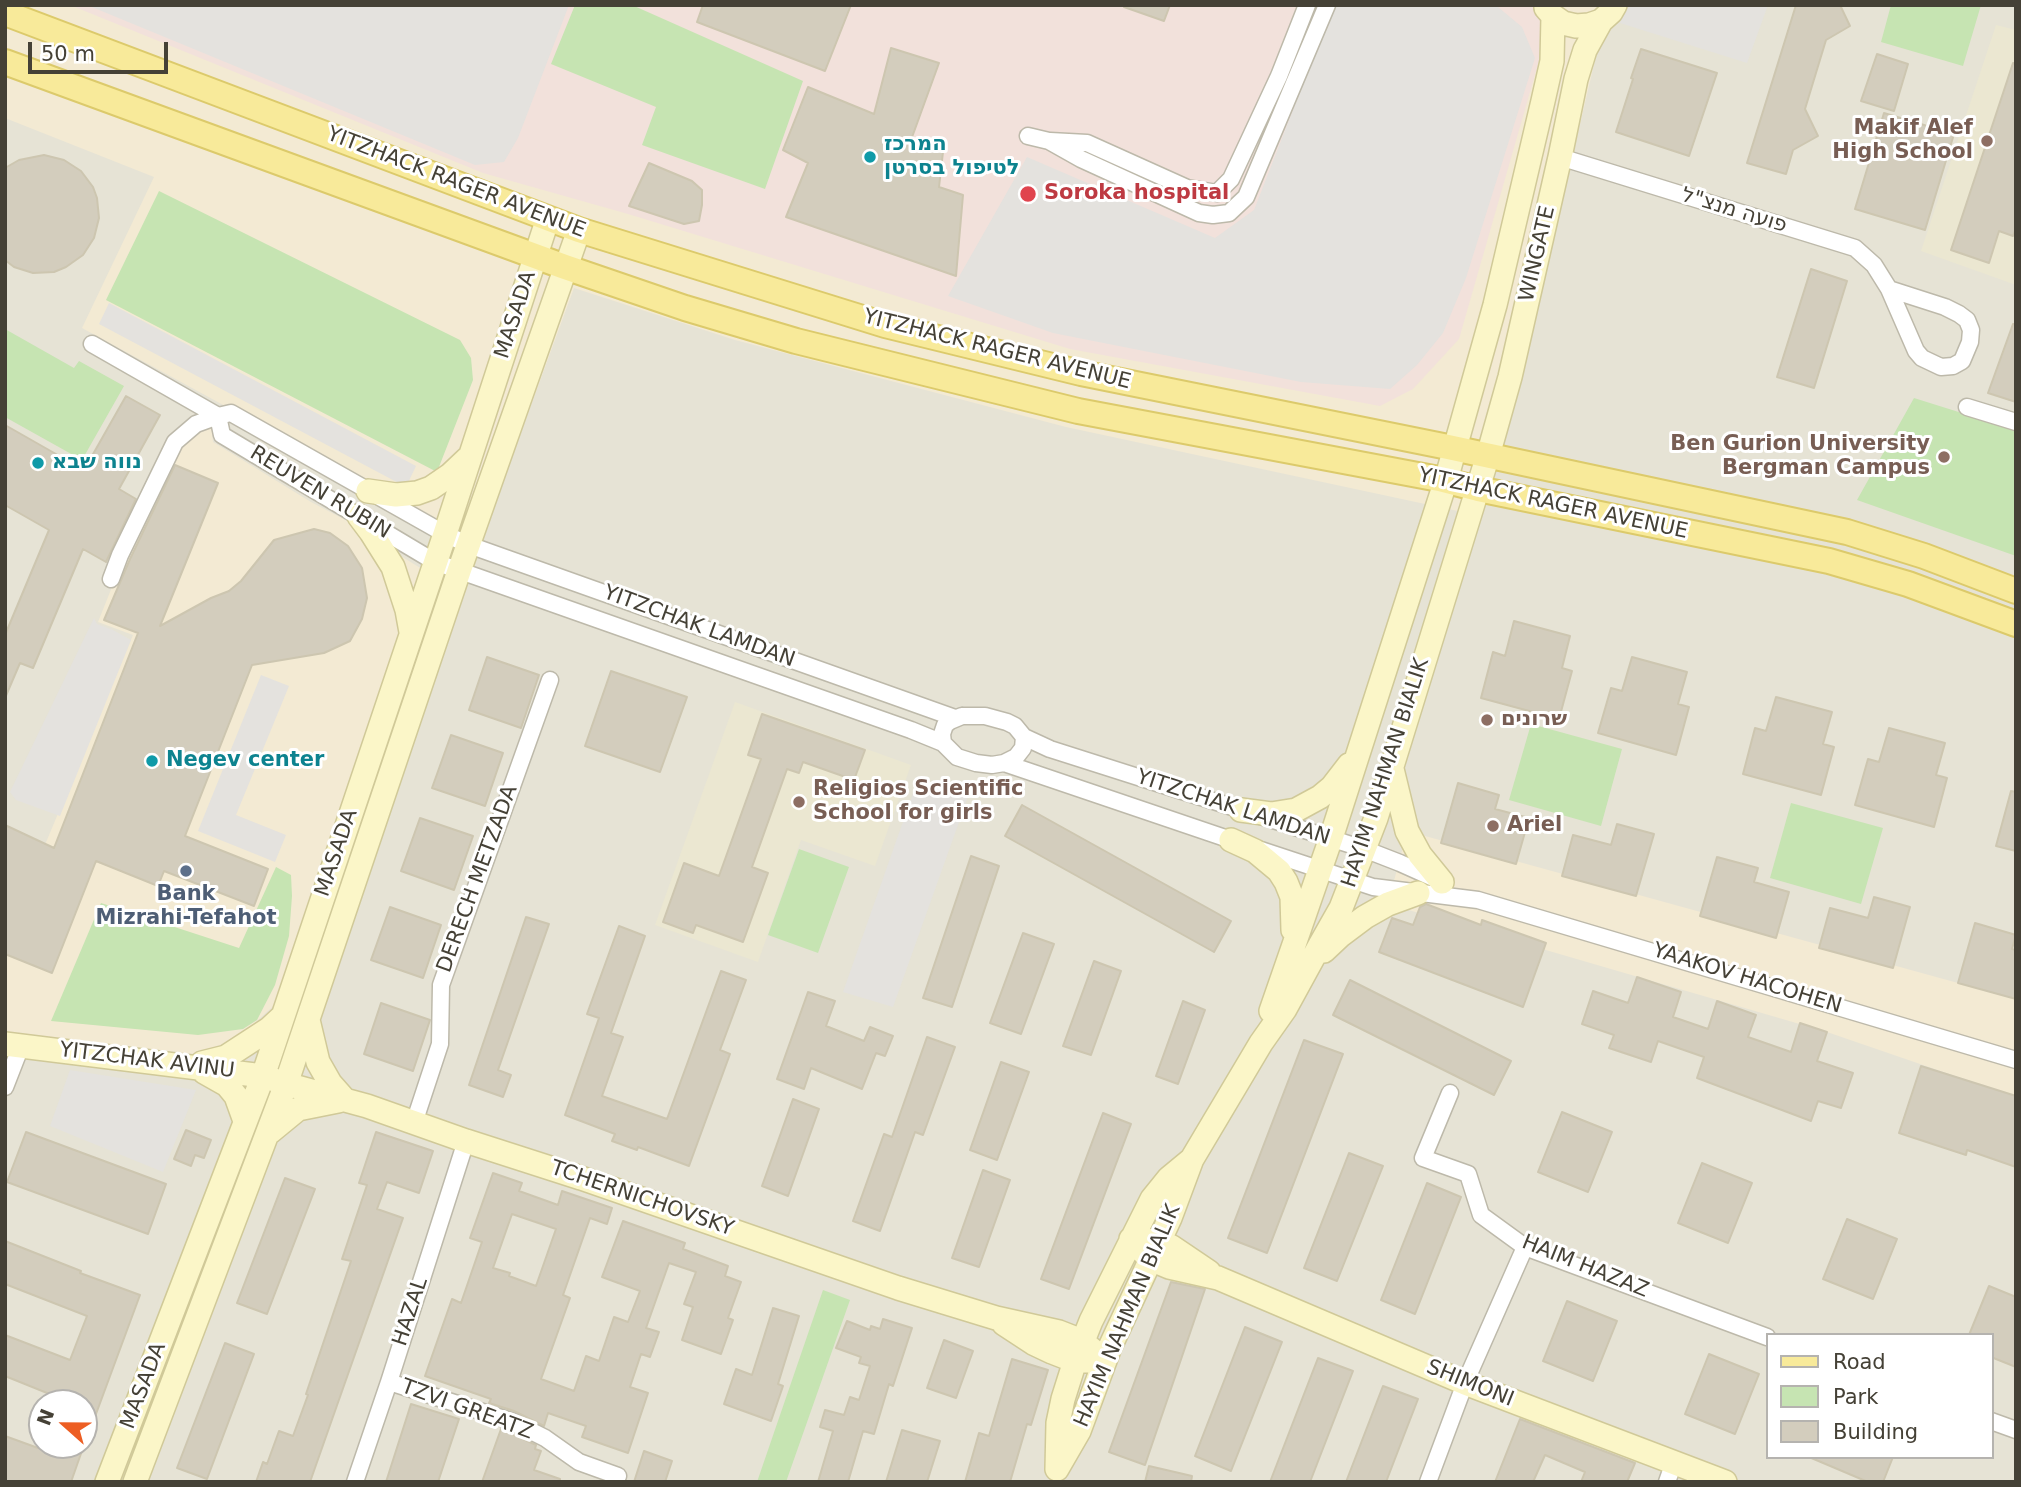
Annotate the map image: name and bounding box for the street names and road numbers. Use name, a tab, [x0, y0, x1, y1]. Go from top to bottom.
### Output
street label: YITZHACK RAGER AVENUE	[323, 122, 589, 244]
street label: פועה מנצ"ל	[1678, 183, 1790, 239]
street label: WINGATE	[1515, 204, 1561, 304]
street label: MASADA	[490, 268, 542, 362]
street label: YITZHACK RAGER AVENUE	[861, 305, 1133, 395]
street label: REUVEN RUBIN	[245, 441, 395, 545]
street label: YITZHACK RAGER AVENUE	[1416, 463, 1690, 545]
street label: YITZCHAK LAMDAN	[600, 581, 798, 673]
street label: HAYIM NAHMAN BIALIK	[1337, 655, 1435, 891]
street label: YITZCHAK LAMDAN	[1133, 765, 1333, 851]
street label: DERECH METZADA	[432, 782, 524, 976]
street label: MASADA	[310, 806, 364, 900]
street label: YAAKOV HACOHEN	[1650, 938, 1844, 1020]
street label: YITZCHAK AVINU	[58, 1038, 236, 1084]
street label: TCHERNICHOVSKY	[547, 1156, 737, 1242]
street label: HAYIM NAHMAN BIALIK	[1070, 1201, 1186, 1431]
street label: HAIM HAZAZ	[1518, 1230, 1652, 1304]
street label: HAZAL	[388, 1275, 434, 1349]
street label: MASADA	[116, 1339, 172, 1433]
street label: SHIMONI	[1423, 1355, 1517, 1413]
street label: TZVI GREATZ	[398, 1374, 536, 1446]

